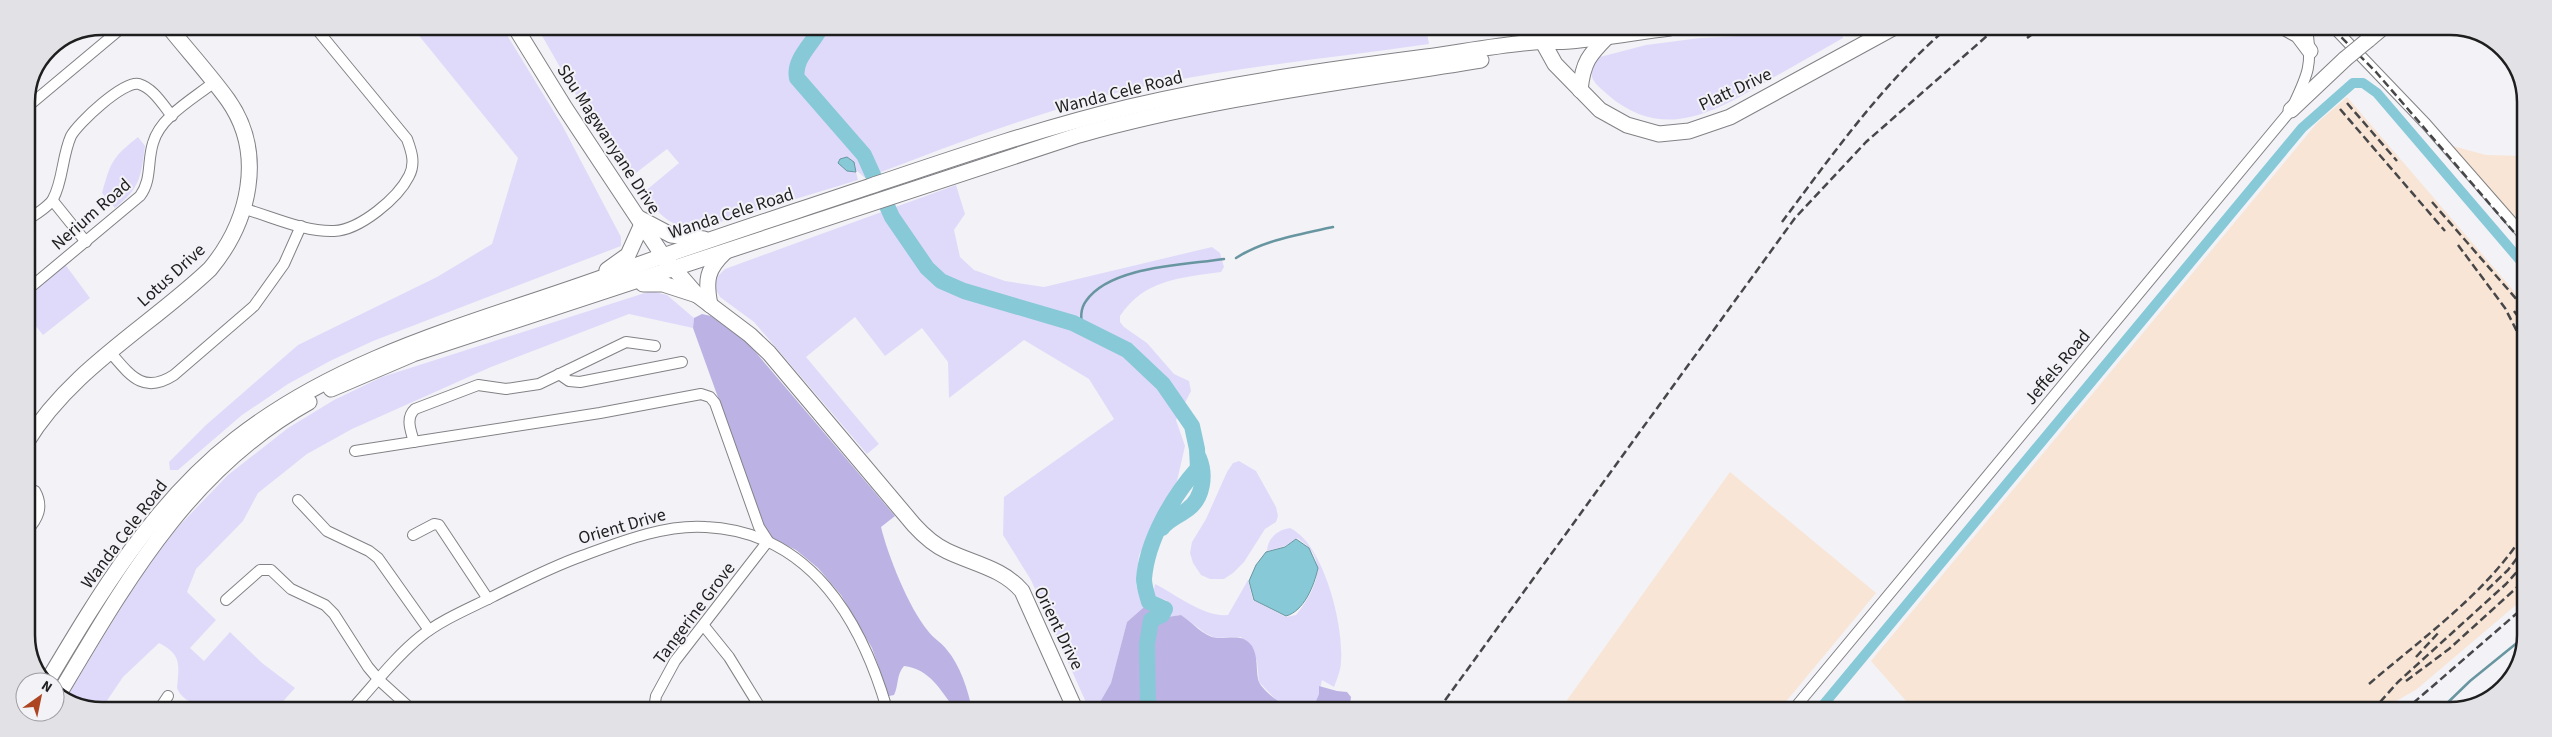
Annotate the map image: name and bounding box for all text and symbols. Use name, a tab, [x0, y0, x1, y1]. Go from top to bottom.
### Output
street label: Sbu Magwanyane Drive	[551, 59, 667, 219]
street label: Platt Drive	[1695, 62, 1776, 117]
street label: Wanda Cele Road	[1053, 65, 1185, 120]
street label: Nerium Road	[46, 173, 137, 256]
street label: Wanda Cele Road	[665, 181, 797, 246]
street label: Lotus Drive	[132, 238, 211, 313]
street label: Jeffels Road	[2019, 324, 2096, 410]
street label: Wanda Cele Road	[75, 475, 174, 594]
street label: Orient Drive	[575, 502, 669, 551]
street label: Tangerine Grove	[648, 557, 741, 670]
street label: Orient Drive	[1028, 582, 1090, 674]
north arrow	[15, 672, 65, 722]
text: N	[37, 676, 56, 698]

